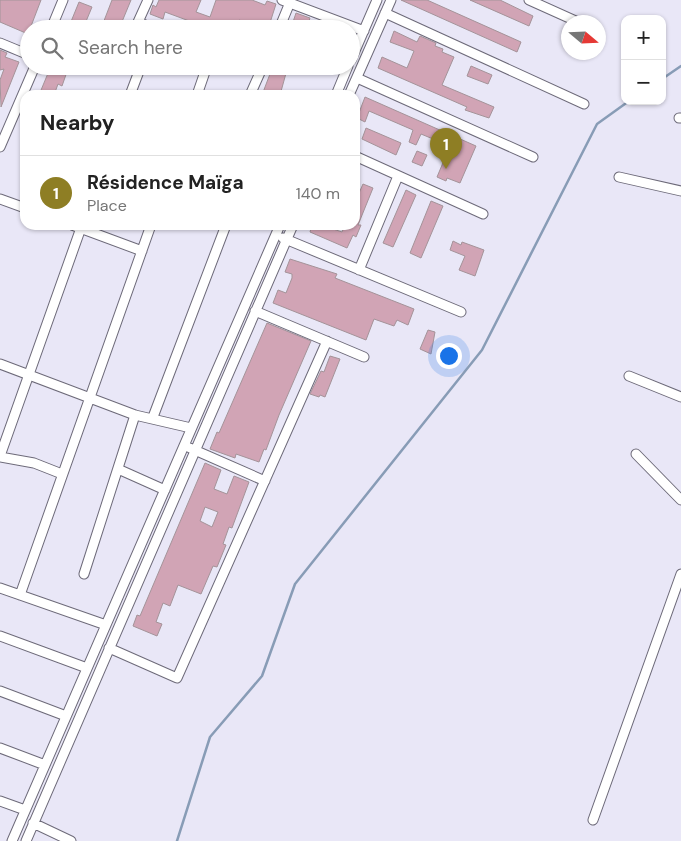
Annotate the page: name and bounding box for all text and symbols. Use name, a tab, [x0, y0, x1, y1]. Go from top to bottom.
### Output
north arrow	[561, 15, 606, 60]
map controls	[621, 15, 666, 105]
button: +	[621, 15, 666, 60]
search box	[20, 20, 360, 75]
icon: search	[38, 34, 66, 62]
text: Search here	[78, 35, 183, 60]
button: −	[621, 60, 666, 105]
text: Nearby	[40, 109, 114, 137]
pin: 1	[430, 128, 462, 169]
text: Résidence Maïga	[87, 170, 244, 195]
text: 1	[53, 183, 59, 204]
text: 140 m	[296, 183, 340, 204]
text: Place	[87, 195, 127, 216]
your location	[436, 343, 462, 369]

